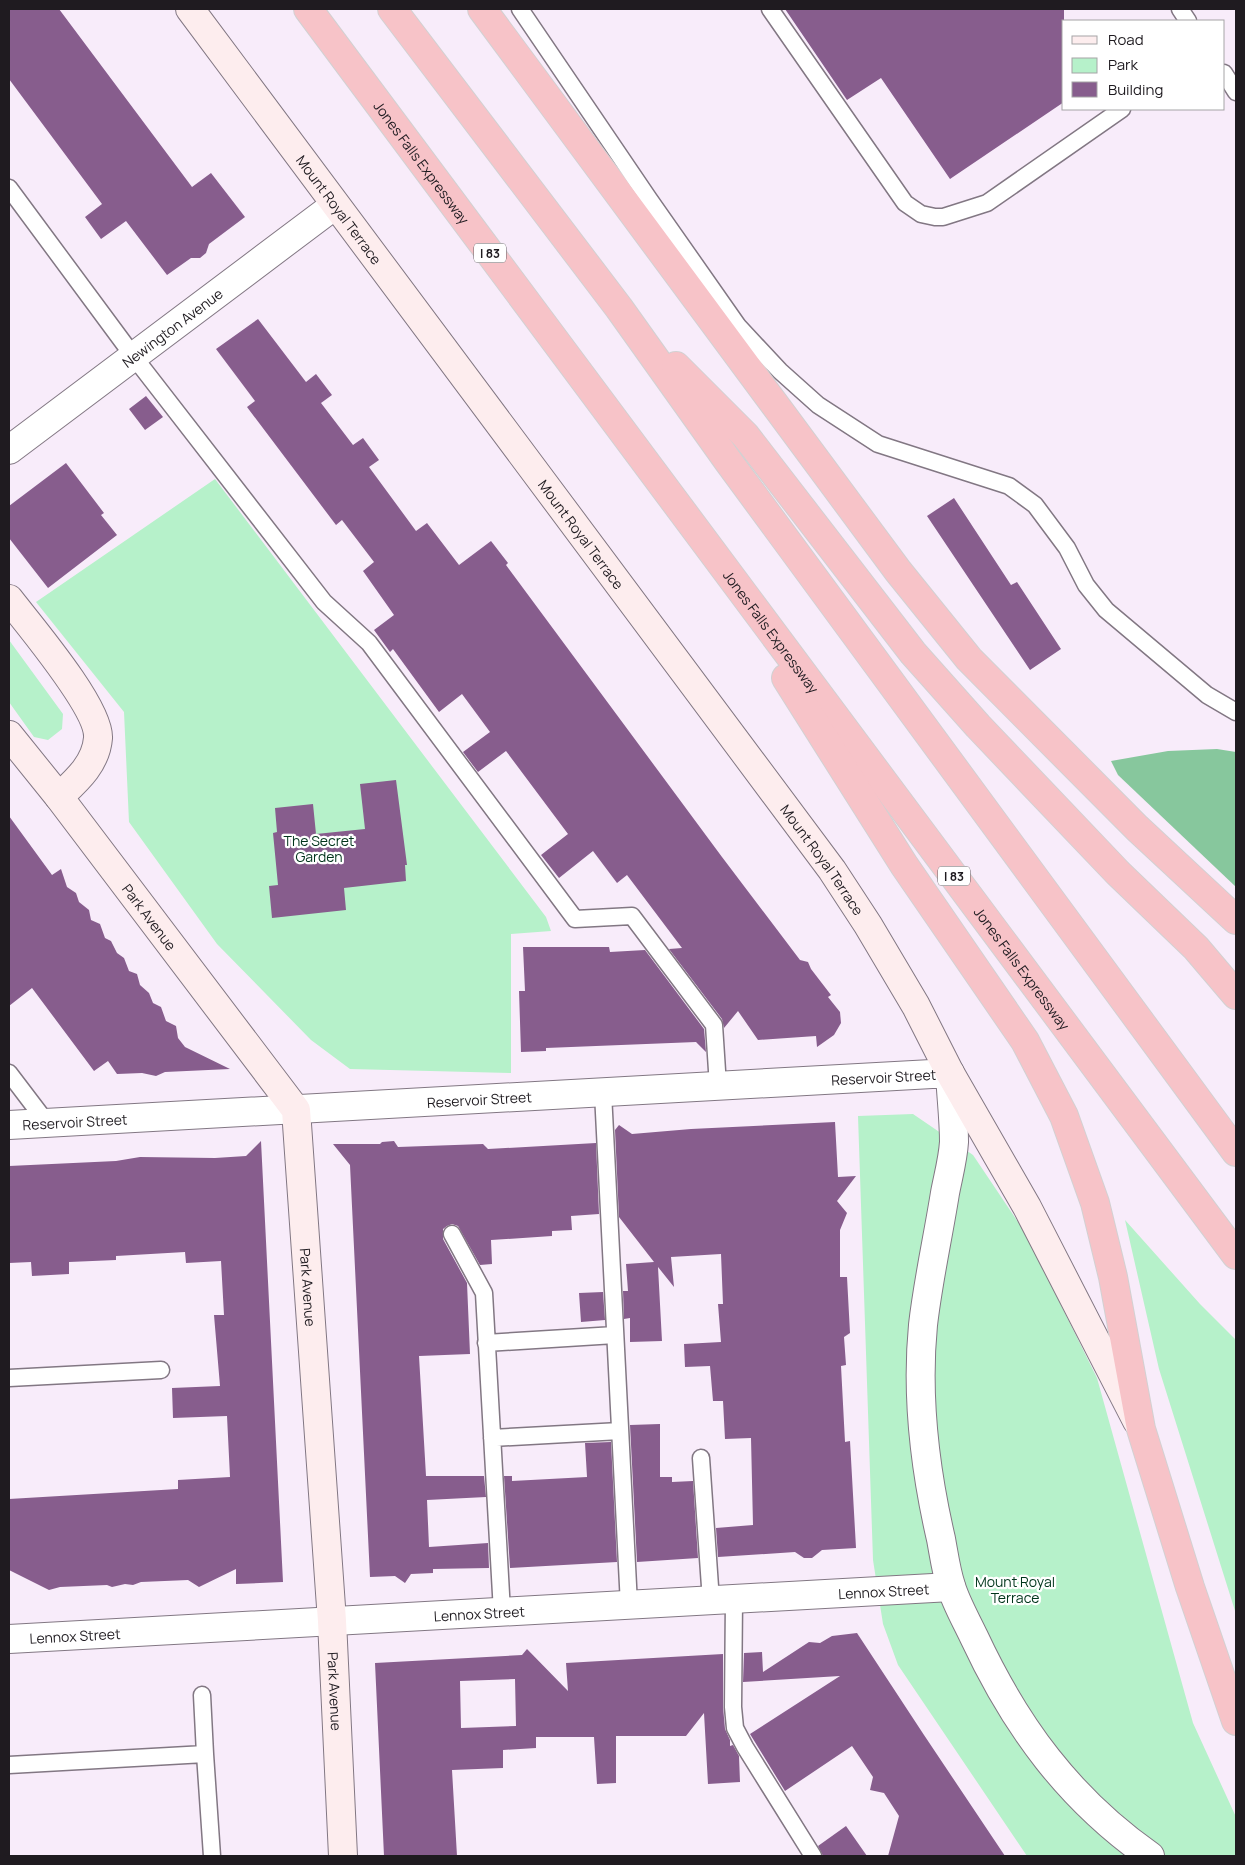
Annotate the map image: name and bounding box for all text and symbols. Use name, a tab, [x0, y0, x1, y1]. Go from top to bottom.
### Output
legend	[1062, 20, 1225, 110]
text: Road	[1108, 29, 1144, 50]
text: Park	[1108, 54, 1138, 75]
text: Building	[1108, 79, 1163, 100]
street label: Jones Falls Expressway	[370, 97, 475, 228]
street label: Mount Royal Terrace	[292, 151, 386, 268]
road number: I 83	[474, 244, 506, 262]
street label: Newington Avenue	[118, 284, 226, 371]
street label: Mount Royal Terrace	[535, 476, 629, 593]
street label: Jones Falls Expressway	[719, 566, 824, 697]
street label: Mount Royal Terrace	[777, 800, 868, 919]
park label: The Secret Garden	[284, 831, 355, 866]
road number: I 83	[938, 866, 970, 886]
street label: Park Avenue	[118, 880, 181, 954]
street label: Jones Falls Expressway	[970, 903, 1075, 1034]
street label: Reservoir Street	[831, 1064, 937, 1089]
street label: Reservoir Street	[426, 1087, 533, 1111]
street label: Reservoir Street	[22, 1109, 128, 1134]
street label: Park Avenue	[296, 1247, 321, 1327]
park label: Mount Royal Terrace	[975, 1572, 1055, 1607]
street label: Lennox Street	[838, 1579, 930, 1603]
street label: Lennox Street	[433, 1601, 526, 1625]
street label: Lennox Street	[29, 1623, 121, 1647]
street label: Park Avenue	[324, 1652, 347, 1731]

